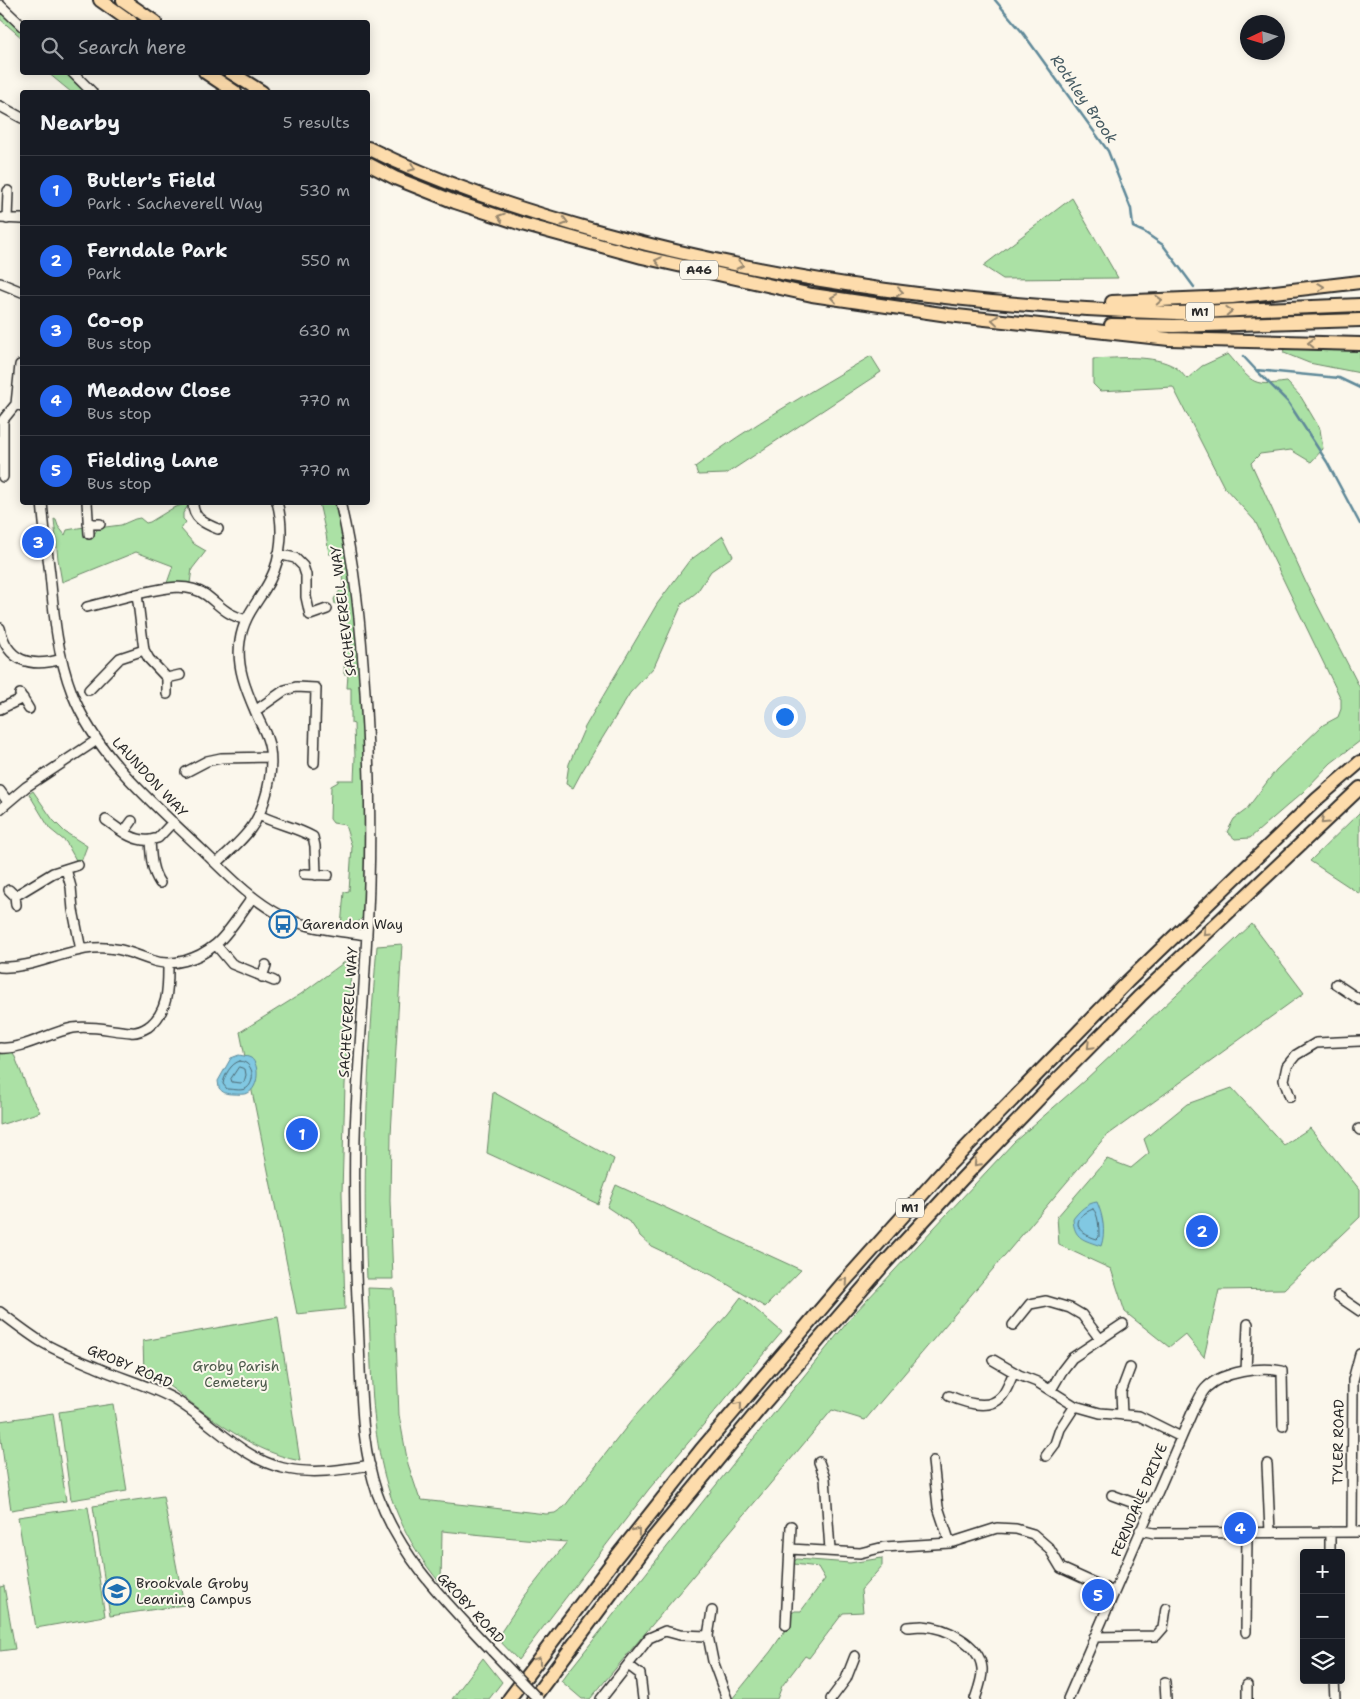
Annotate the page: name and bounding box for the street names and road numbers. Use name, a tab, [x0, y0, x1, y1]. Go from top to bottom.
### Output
road number: A46	[680, 260, 718, 280]
road number: M1	[1186, 302, 1214, 322]
street label: SACHEVERELL WAY	[326, 544, 360, 677]
street label: LAUNDON WAY	[108, 733, 192, 821]
street label: SACHEVERELL WAY	[334, 945, 362, 1078]
road number: M1	[896, 1198, 924, 1218]
street label: GROBY ROAD	[85, 1340, 175, 1392]
street label: TYLER ROAD	[1328, 1399, 1348, 1485]
street label: FERNDALE DRIVE	[1107, 1440, 1171, 1560]
street label: GROBY ROAD	[434, 1569, 508, 1647]

